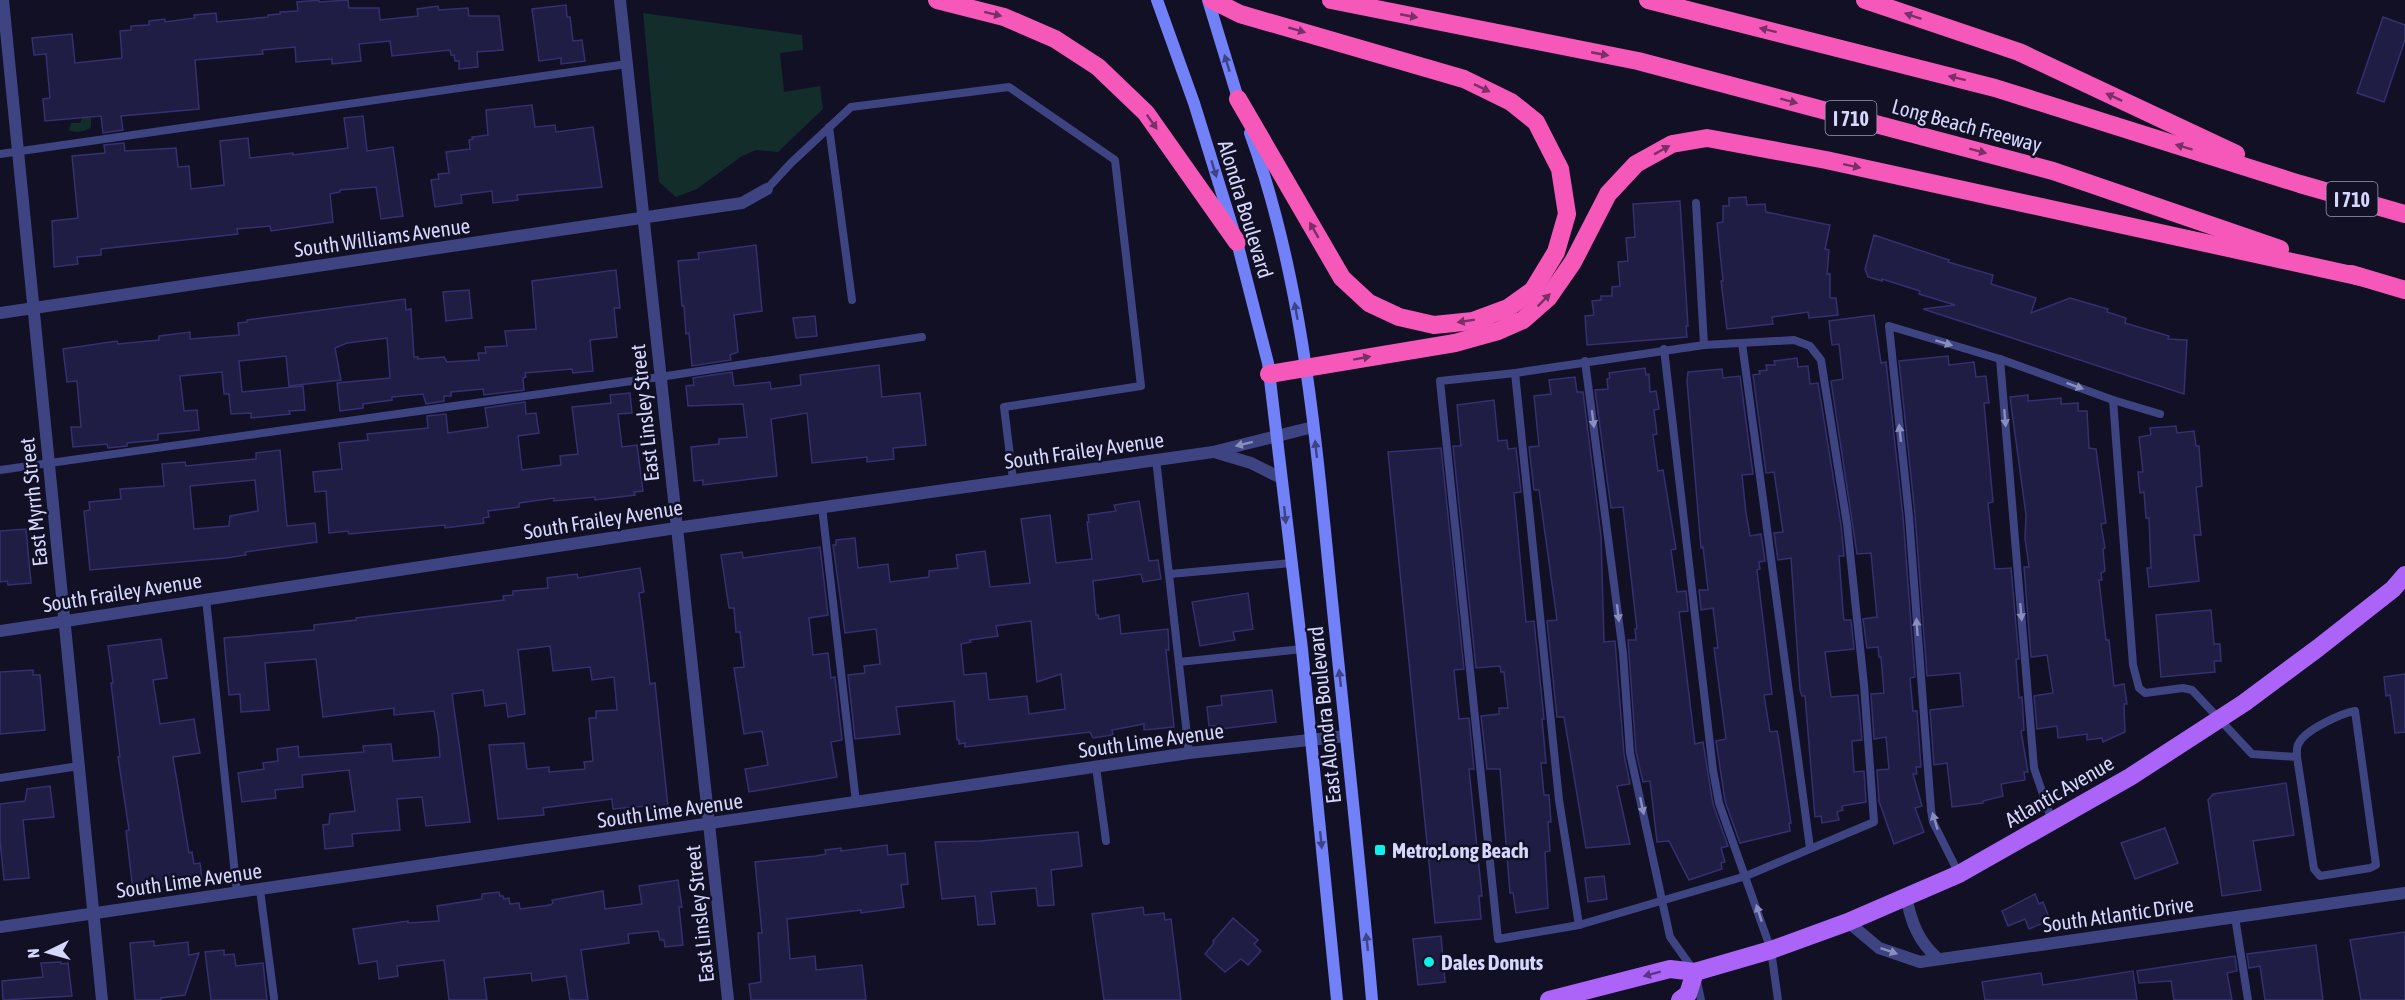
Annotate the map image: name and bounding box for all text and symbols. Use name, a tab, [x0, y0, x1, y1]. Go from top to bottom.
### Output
one-way arrow	[984, 9, 1003, 19]
one-way arrow	[1400, 11, 1418, 21]
one-way arrow	[1904, 11, 1922, 21]
one-way arrow	[1759, 25, 1777, 35]
one-way arrow	[1288, 26, 1306, 35]
one-way arrow	[1591, 50, 1610, 59]
one-way arrow	[1222, 54, 1231, 72]
one-way arrow	[1948, 73, 1966, 83]
one-way arrow	[1474, 83, 1491, 93]
one-way arrow	[2105, 92, 2122, 101]
street label: Long Beach Freeway	[1890, 93, 2045, 157]
one-way arrow	[1780, 97, 1798, 107]
road number: I 710	[1826, 101, 1876, 135]
one-way arrow	[1146, 113, 1158, 129]
street label: Alondra Boulevard	[1214, 137, 1278, 281]
one-way arrow	[2175, 142, 2193, 151]
one-way arrow	[1654, 145, 1671, 155]
one-way arrow	[1969, 147, 1987, 157]
one-way arrow	[1210, 160, 1219, 178]
one-way arrow	[1843, 162, 1862, 171]
road number: I 710	[2326, 182, 2378, 216]
street label: South Williams Avenue	[293, 213, 471, 261]
one-way arrow	[1308, 222, 1319, 238]
one-way arrow	[1537, 294, 1551, 308]
one-way arrow	[1291, 301, 1300, 320]
one-way arrow	[1457, 317, 1476, 326]
one-way arrow	[1935, 339, 1953, 348]
street label: East Linsley Street	[625, 343, 663, 483]
one-way arrow	[1353, 354, 1372, 363]
one-way arrow	[2066, 381, 2084, 391]
one-way arrow	[2000, 408, 2009, 427]
one-way arrow	[1588, 410, 1597, 429]
one-way arrow	[1895, 423, 1905, 442]
street label: South Frailey Avenue	[1003, 427, 1165, 473]
street label: East Myrrh Street	[14, 436, 52, 568]
one-way arrow	[1235, 440, 1253, 449]
one-way arrow	[1311, 440, 1321, 459]
street label: South Frailey Avenue	[522, 495, 684, 543]
one-way arrow	[1280, 505, 1290, 524]
street label: South Frailey Avenue	[41, 568, 203, 616]
one-way arrow	[2016, 602, 2026, 621]
one-way arrow	[1613, 603, 1622, 622]
one-way arrow	[1913, 617, 1922, 636]
street label: East Alondra Boulevard	[1303, 625, 1345, 805]
one-way arrow	[1335, 669, 1345, 688]
street label: South Lime Avenue	[1077, 718, 1225, 762]
street label: Atlantic Avenue	[2000, 750, 2118, 832]
street label: South Lime Avenue	[596, 788, 744, 832]
one-way arrow	[1637, 797, 1647, 815]
one-way arrow	[1929, 812, 1939, 830]
one-way arrow	[1316, 831, 1326, 850]
place label: Metro;Long Beach	[1392, 838, 1529, 862]
marker: Metro;Long Beach	[1373, 843, 1387, 857]
street label: East Linsley Street	[680, 844, 718, 984]
street label: South Lime Avenue	[115, 858, 263, 902]
street label: South Atlantic Drive	[2041, 892, 2195, 936]
one-way arrow	[1754, 904, 1763, 922]
north arrow	[18, 922, 78, 982]
one-way arrow	[1362, 932, 1372, 951]
one-way arrow	[1880, 947, 1898, 957]
text: N	[24, 948, 42, 959]
place label: Dales Donuts	[1441, 950, 1544, 974]
marker: Dales Donuts	[1422, 955, 1436, 969]
one-way arrow	[1643, 970, 1661, 979]

